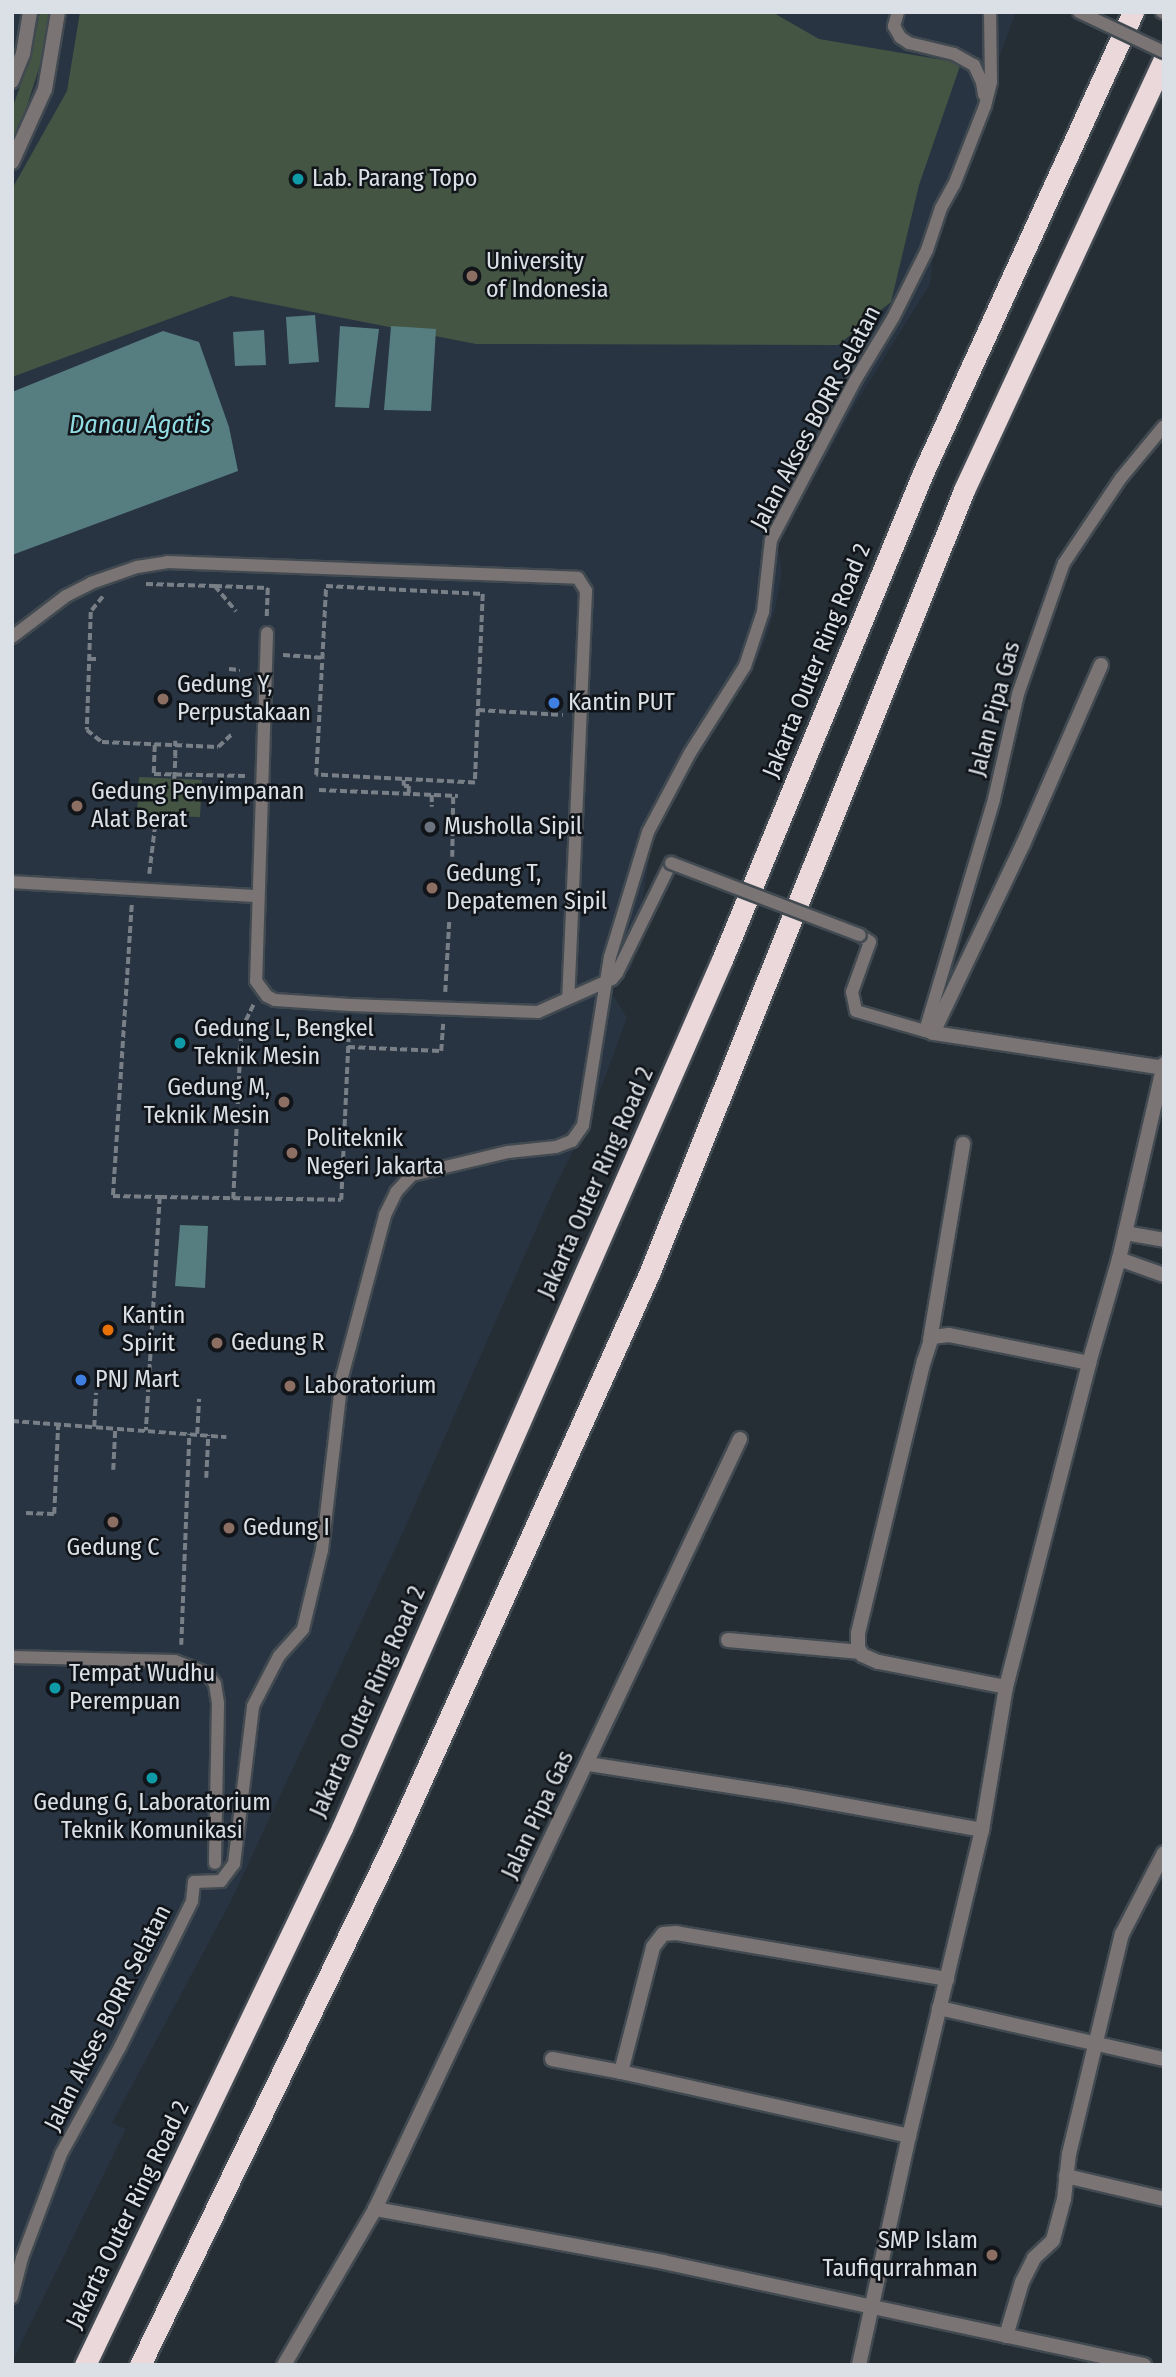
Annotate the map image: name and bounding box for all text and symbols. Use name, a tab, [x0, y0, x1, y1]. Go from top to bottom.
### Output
place label: Lab. Parang Topo	[312, 165, 477, 193]
marker: Lab. Parang Topo	[290, 171, 306, 187]
place label: University of Indonesia	[486, 248, 609, 304]
marker: University of Indonesia	[464, 268, 480, 284]
street label: Jalan Akses BORR Selatan	[745, 301, 887, 535]
water label: Danau Agatis	[69, 409, 211, 441]
street label: Jakarta Outer Ring Road 2	[757, 540, 877, 782]
street label: Jalan Pipa Gas	[963, 638, 1027, 780]
place label: Gedung Y, Perpustakaan	[177, 671, 311, 727]
place label: Kantin PUT	[568, 689, 675, 717]
marker: Gedung Y, Perpustakaan	[155, 691, 171, 707]
marker: Kantin PUT	[546, 695, 562, 711]
place label: Gedung Penyimpanan Alat Berat	[91, 778, 304, 834]
marker: Gedung Penyimpanan Alat Berat	[69, 798, 85, 814]
place label: Musholla Sipil	[444, 813, 582, 841]
marker: Musholla Sipil	[422, 819, 438, 835]
place label: Gedung T, Depatemen Sipil	[446, 860, 607, 916]
marker: Gedung T, Depatemen Sipil	[424, 880, 440, 896]
place label: Gedung L, Bengkel Teknik Mesin	[194, 1015, 374, 1071]
marker: Gedung L, Bengkel Teknik Mesin	[172, 1035, 188, 1051]
street label: Jakarta Outer Ring Road 2	[532, 1063, 660, 1303]
place label: Gedung M, Teknik Mesin	[144, 1074, 270, 1130]
marker: Gedung M, Teknik Mesin	[276, 1094, 292, 1110]
place label: Politeknik Negeri Jakarta	[306, 1125, 444, 1181]
marker: Politeknik Negeri Jakarta	[284, 1145, 300, 1161]
place label: Kantin Spirit	[122, 1302, 185, 1358]
marker: Kantin Spirit	[100, 1322, 116, 1338]
place label: Gedung R	[231, 1329, 325, 1357]
marker: Gedung R	[209, 1335, 225, 1351]
place label: PNJ Mart	[95, 1366, 179, 1394]
marker: PNJ Mart	[73, 1372, 89, 1388]
place label: Laboratorium	[304, 1372, 437, 1400]
marker: Laboratorium	[282, 1378, 298, 1394]
marker: Gedung C	[105, 1514, 121, 1530]
place label: Gedung I	[243, 1514, 330, 1542]
marker: Gedung I	[221, 1520, 237, 1536]
place label: Gedung C	[67, 1534, 159, 1562]
street label: Jakarta Outer Ring Road 2	[304, 1582, 432, 1822]
place label: Tempat Wudhu Perempuan	[69, 1660, 215, 1716]
marker: Tempat Wudhu Perempuan	[47, 1680, 63, 1696]
street label: Jalan Pipa Gas	[496, 1746, 580, 1884]
marker: Gedung G, Laboratorium Teknik Komunikasi	[144, 1770, 160, 1786]
place label: Gedung G, Laboratorium Teknik Komunikasi	[33, 1789, 271, 1845]
street label: Jalan Akses BORR Selatan	[38, 1900, 178, 2136]
street label: Jakarta Outer Ring Road 2	[60, 2096, 196, 2334]
place label: SMP Islam Taufiqurrahman	[823, 2227, 978, 2283]
marker: SMP Islam Taufiqurrahman	[984, 2247, 1000, 2263]

